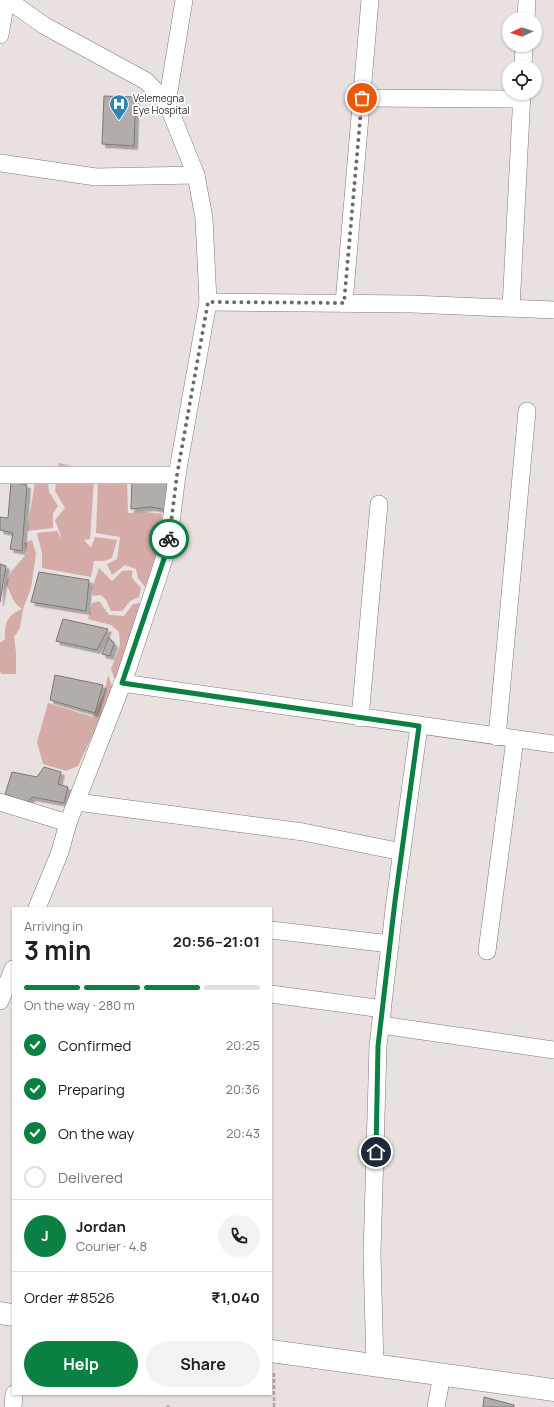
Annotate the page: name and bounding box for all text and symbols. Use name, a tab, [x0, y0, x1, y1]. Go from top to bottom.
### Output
north arrow	[502, 12, 542, 52]
map controls	[502, 12, 542, 100]
button: locate	[502, 60, 542, 100]
pin	[345, 81, 379, 115]
icon: bag	[351, 87, 373, 109]
place label: Velemegna Eye Hospital	[133, 91, 190, 117]
hospital icon: Velemegna Eye Hospital	[108, 93, 130, 121]
courier	[149, 519, 189, 559]
icon: bike	[158, 528, 180, 550]
text: Arriving in	[24, 917, 83, 935]
text: 20:56–21:01	[173, 931, 260, 952]
text: 3 min	[24, 932, 91, 968]
text: On the way · 280 m	[24, 996, 135, 1014]
icon: check	[24, 1034, 46, 1056]
text: Confirmed	[58, 1035, 131, 1056]
text: 20:25	[226, 1036, 260, 1054]
icon: check	[24, 1078, 46, 1100]
text: Preparing	[58, 1079, 125, 1100]
text: 20:36	[226, 1080, 260, 1098]
icon: check	[24, 1122, 46, 1144]
text: On the way	[58, 1123, 134, 1144]
text: 20:43	[226, 1124, 260, 1142]
pin	[359, 1135, 393, 1169]
icon: home	[365, 1141, 387, 1163]
text: Delivered	[58, 1167, 123, 1188]
button: phone	[218, 1215, 260, 1257]
text: Jordan	[76, 1216, 126, 1237]
text: J	[41, 1225, 49, 1246]
text: Courier · 4.8	[76, 1237, 147, 1255]
text: Order #8526	[24, 1287, 115, 1308]
text: ₹1,040	[211, 1287, 260, 1308]
button: Help	[24, 1341, 138, 1387]
button: Share	[146, 1341, 260, 1387]

